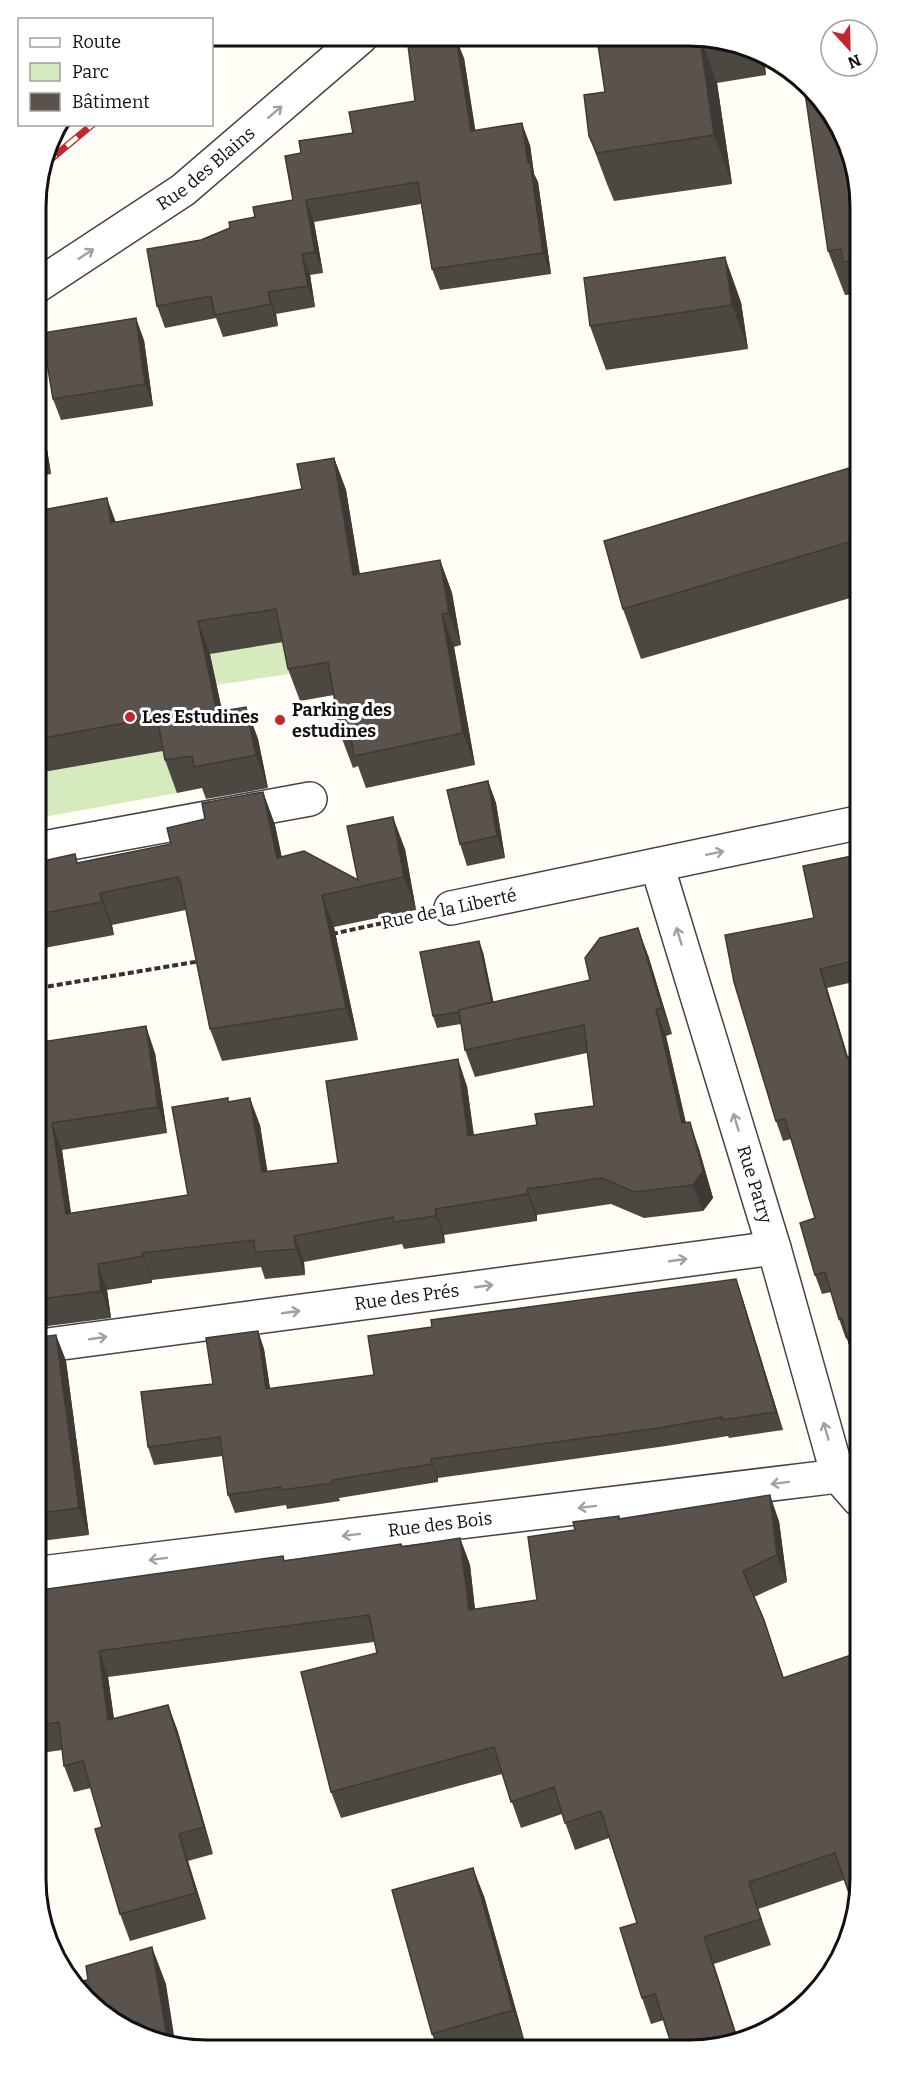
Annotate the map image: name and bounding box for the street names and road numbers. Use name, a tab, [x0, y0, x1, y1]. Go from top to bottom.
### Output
street label: Rue des Blains	[153, 122, 260, 215]
street label: Rue de la Liberté	[379, 884, 519, 934]
street label: Rue Patry	[732, 1143, 777, 1227]
street label: Rue des Prés	[353, 1279, 461, 1315]
street label: Rue des Bois	[387, 1507, 493, 1542]

